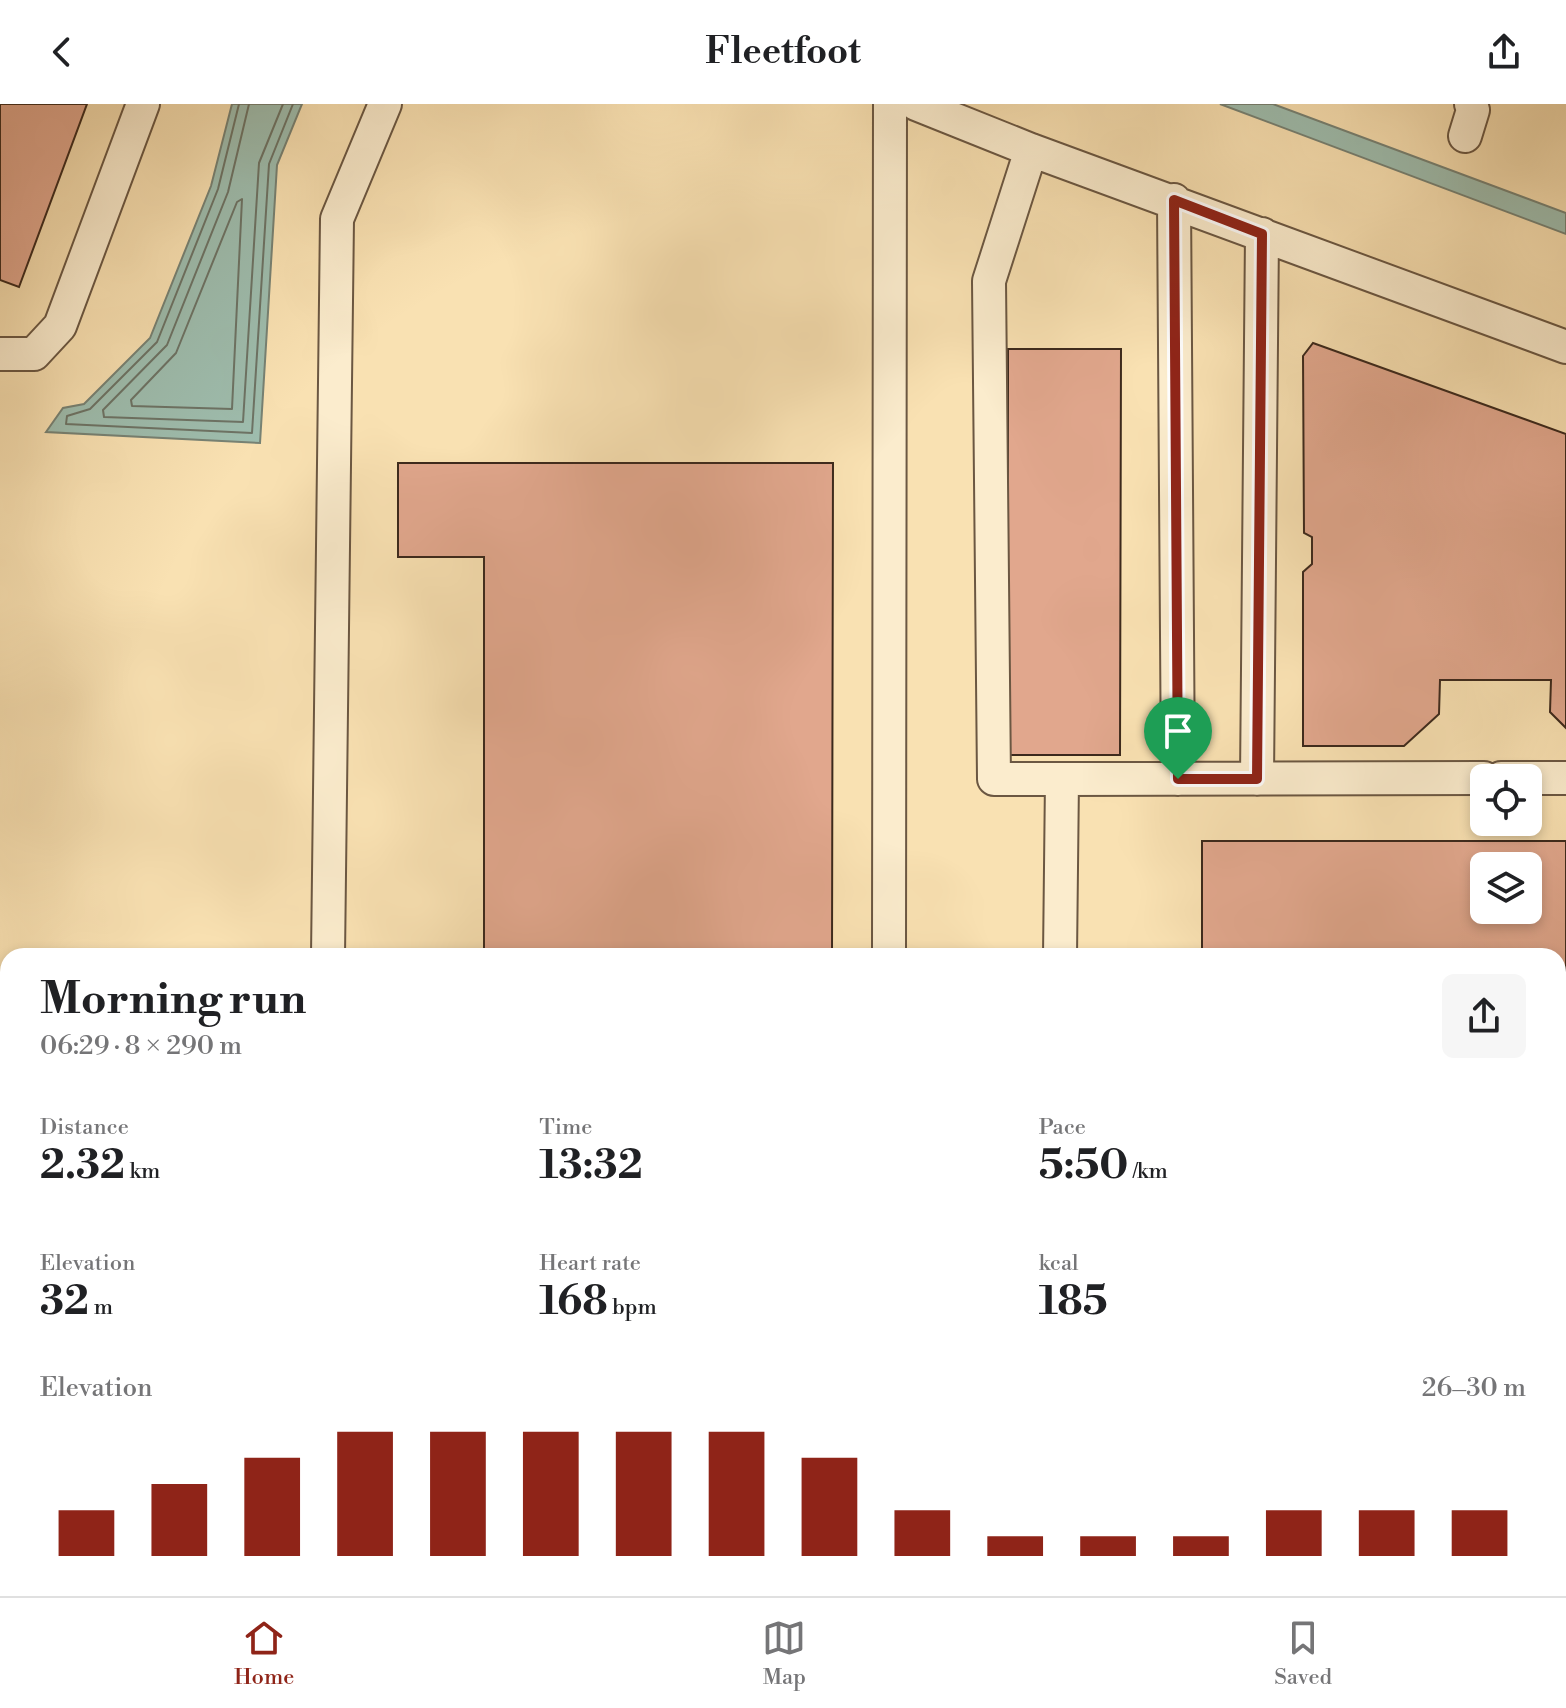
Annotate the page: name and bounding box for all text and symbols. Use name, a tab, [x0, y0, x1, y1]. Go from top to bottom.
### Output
icon: back	[40, 30, 84, 74]
text: Fleetfoot	[705, 30, 861, 75]
icon: share	[1482, 30, 1526, 74]
pin	[1144, 697, 1212, 779]
icon: arrive	[1156, 709, 1200, 753]
map controls	[1470, 764, 1542, 924]
button: locate	[1470, 764, 1542, 836]
button: layers	[1470, 852, 1542, 924]
text: Morning run	[40, 972, 306, 1027]
button: share	[1442, 974, 1526, 1058]
text: 06:29 · 8 × 290 m	[40, 1030, 242, 1062]
text: Distance	[40, 1114, 129, 1141]
text: Time	[539, 1114, 592, 1141]
text: Pace	[1039, 1114, 1086, 1141]
text: 2.32	[40, 1141, 125, 1191]
text: 13:32	[539, 1141, 643, 1191]
text: 5:50	[1039, 1141, 1128, 1191]
text: km	[125, 1158, 160, 1185]
text: /km	[1128, 1158, 1168, 1185]
text: Elevation	[40, 1250, 135, 1277]
text: Heart rate	[539, 1250, 641, 1277]
text: kcal	[1039, 1250, 1079, 1277]
text: 32	[40, 1277, 89, 1327]
text: 168	[539, 1277, 608, 1327]
text: 185	[1039, 1277, 1108, 1327]
text: m	[89, 1294, 113, 1321]
text: bpm	[608, 1294, 657, 1321]
text: Elevation	[40, 1372, 153, 1404]
text: 26–30 m	[1422, 1372, 1526, 1404]
tab: Home	[234, 1616, 294, 1691]
tab: Map	[762, 1616, 806, 1691]
tab: Saved	[1274, 1616, 1332, 1691]

